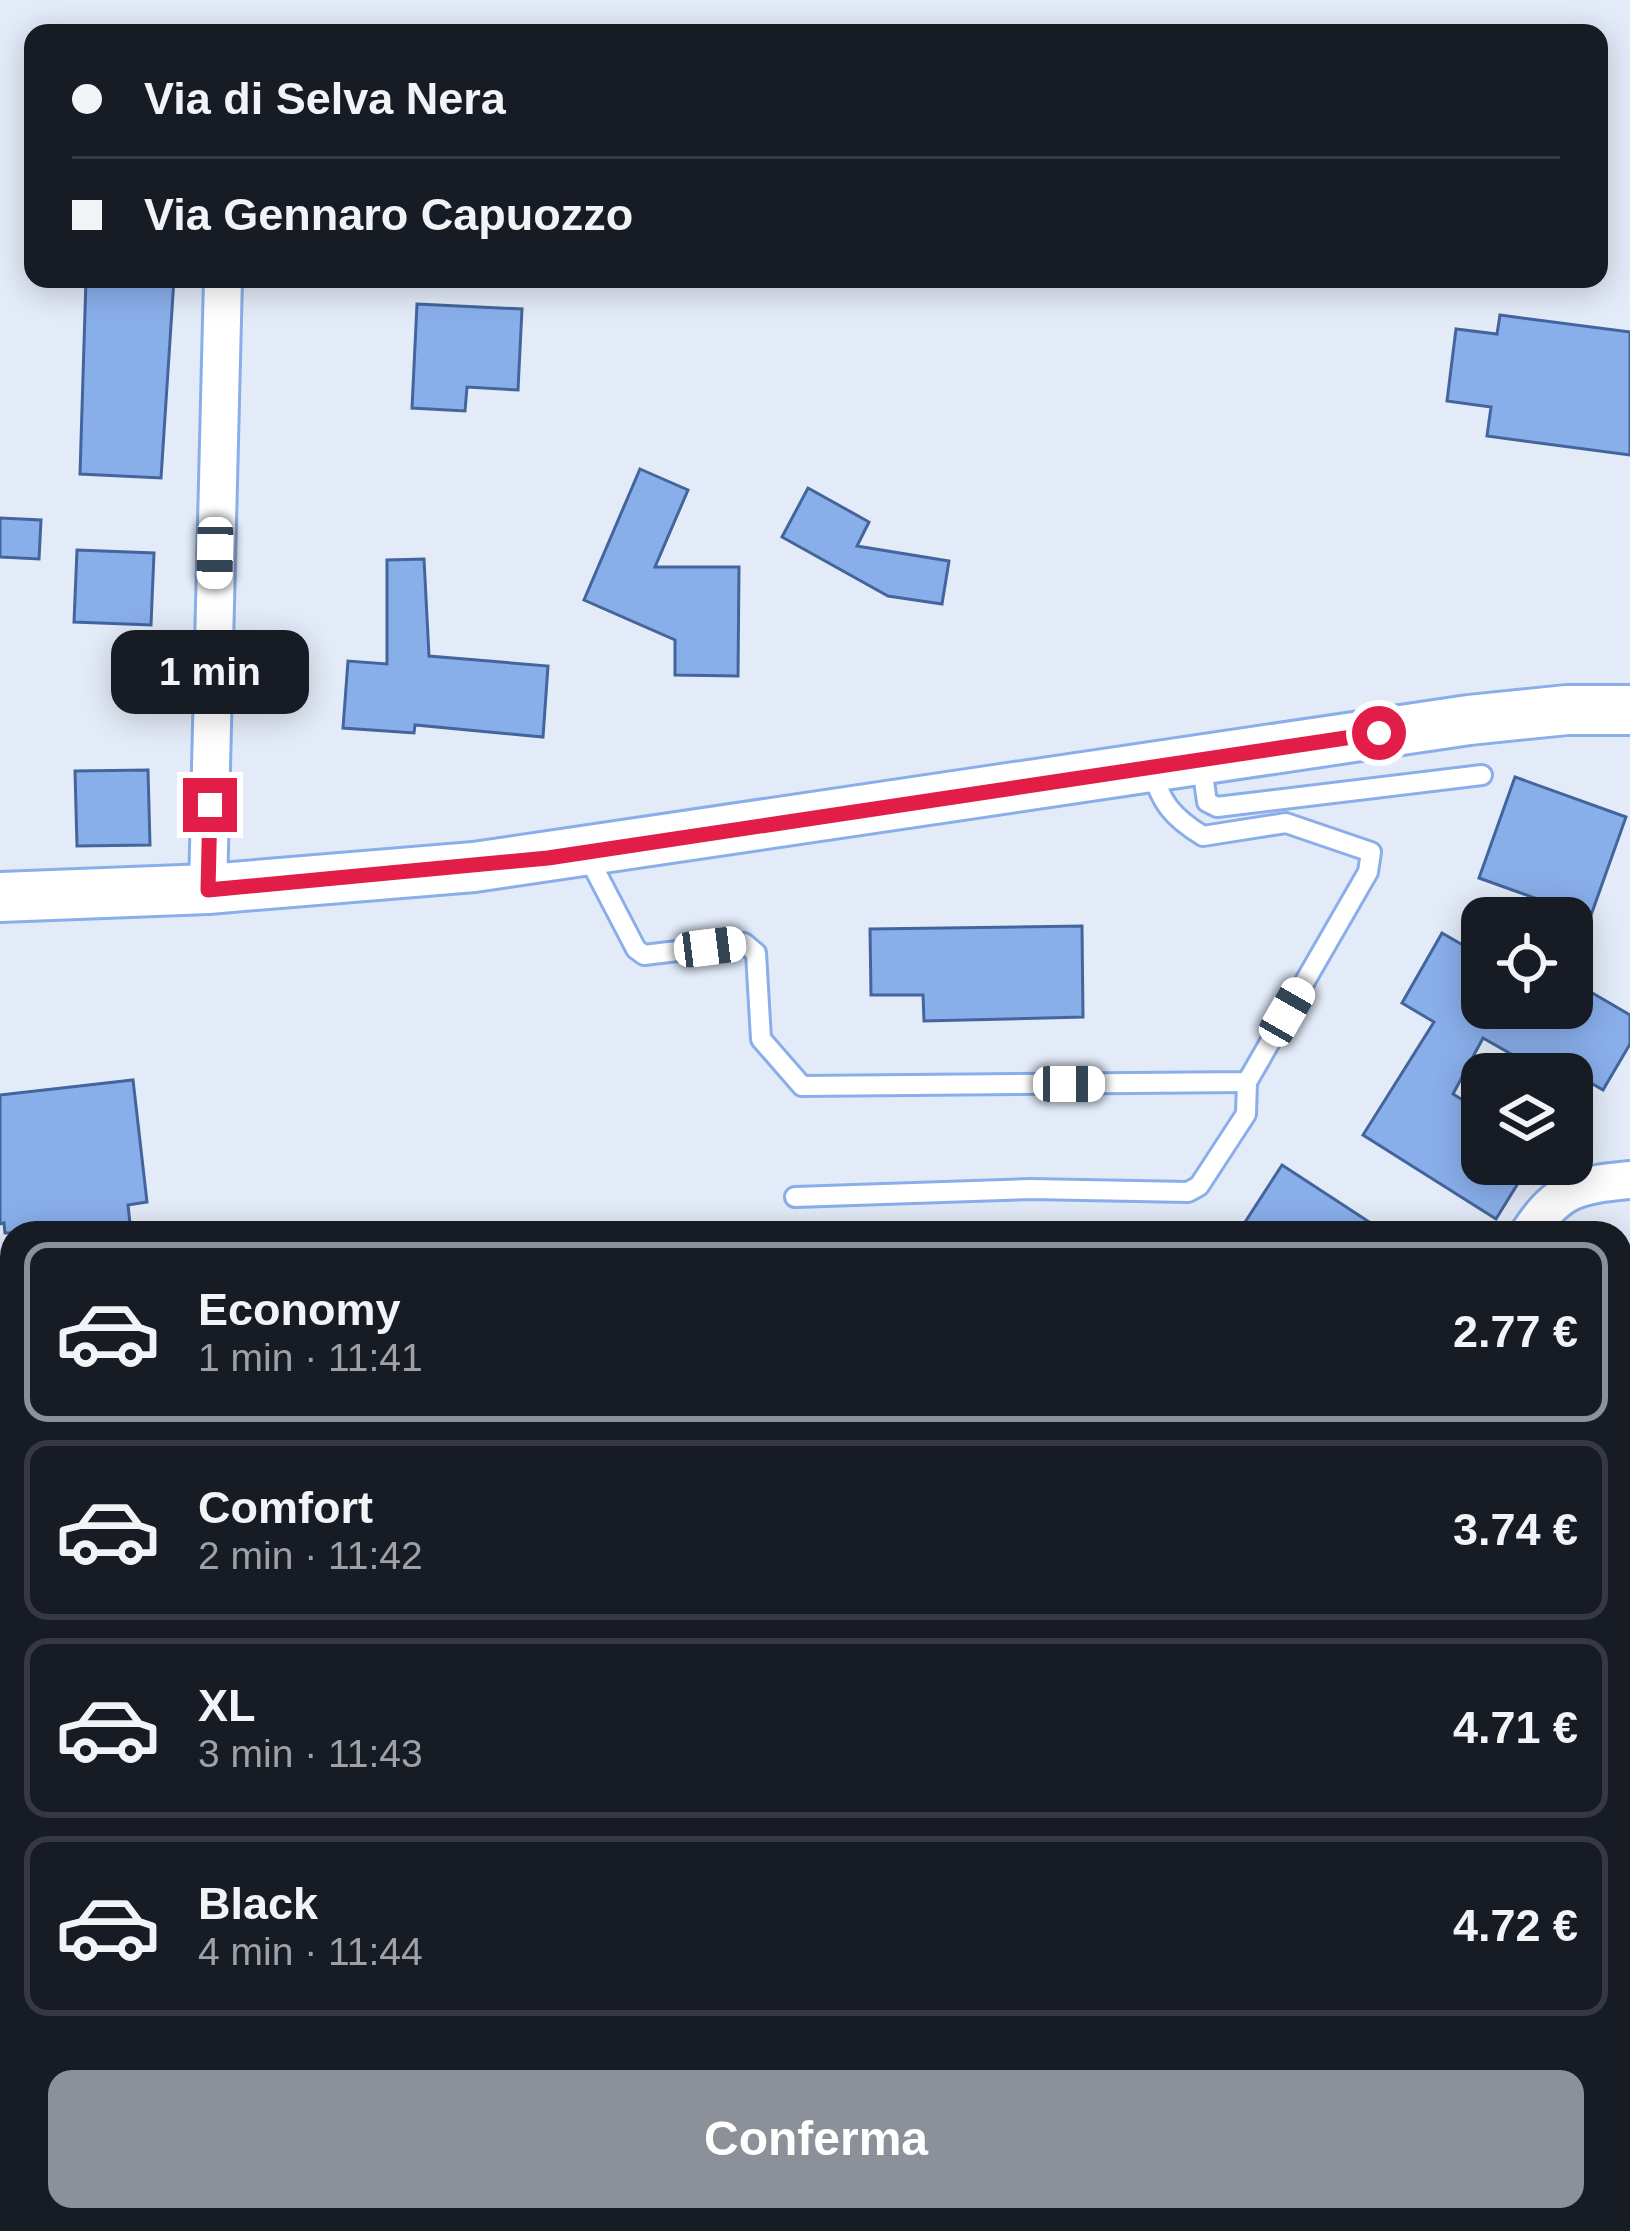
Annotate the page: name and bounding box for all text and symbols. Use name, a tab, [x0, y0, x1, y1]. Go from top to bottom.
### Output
text: Via di Selva Nera	[144, 73, 506, 124]
text: Via Gennaro Capuozzo	[144, 189, 633, 240]
car	[196, 517, 234, 589]
callout: 1 min	[111, 631, 309, 715]
text: 1 min	[159, 650, 261, 693]
route start	[1352, 706, 1406, 760]
route end	[183, 778, 237, 832]
map controls	[1461, 897, 1593, 1185]
button: locate	[1461, 897, 1593, 1029]
car	[672, 925, 748, 969]
car	[1253, 972, 1321, 1052]
button: layers	[1461, 1053, 1593, 1185]
car	[1033, 1066, 1105, 1102]
icon: car	[54, 1278, 162, 1386]
text: Economy	[198, 1284, 401, 1335]
text: 2.77 €	[1453, 1306, 1578, 1357]
text: 1 min · 11:41	[198, 1336, 423, 1379]
icon: car	[54, 1476, 162, 1584]
text: Comfort	[198, 1482, 373, 1533]
text: 3.74 €	[1453, 1504, 1578, 1555]
text: 2 min · 11:42	[198, 1534, 423, 1577]
icon: car	[54, 1674, 162, 1782]
text: XL	[198, 1680, 256, 1731]
text: 4.71 €	[1453, 1702, 1578, 1753]
text: 3 min · 11:43	[198, 1732, 423, 1775]
icon: car	[54, 1872, 162, 1980]
text: Black	[198, 1878, 318, 1929]
text: 4.72 €	[1453, 1900, 1578, 1951]
text: 4 min · 11:44	[198, 1930, 423, 1973]
button: Conferma	[48, 2070, 1584, 2208]

